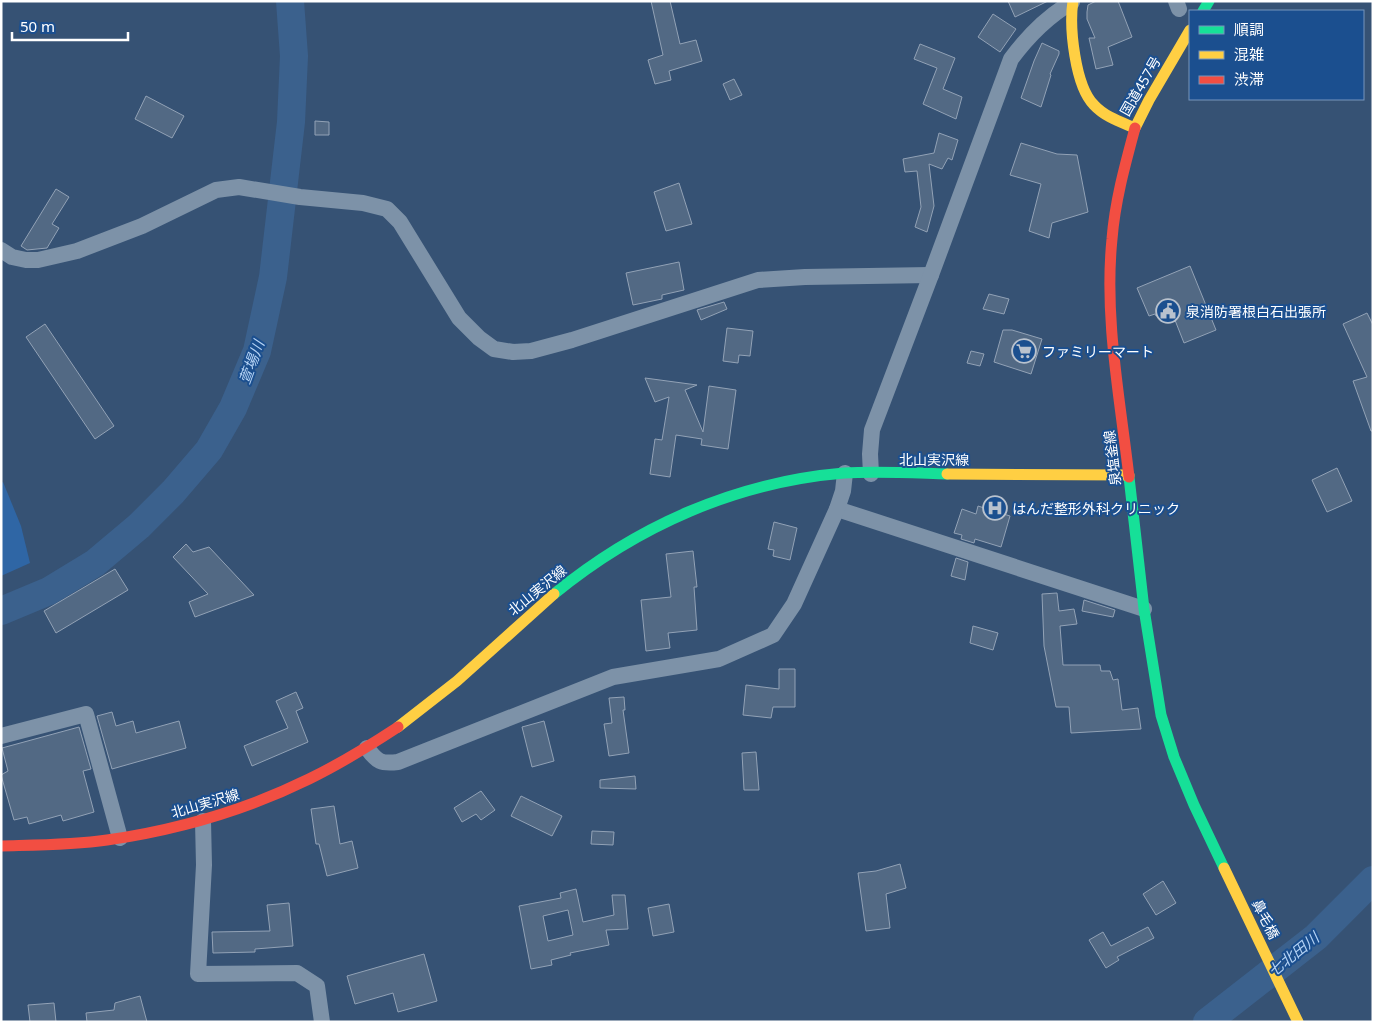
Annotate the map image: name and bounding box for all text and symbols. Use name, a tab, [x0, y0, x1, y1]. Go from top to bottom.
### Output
scale bar	[12, 10, 129, 42]
legend	[1189, 10, 1364, 100]
text: 50 m	[20, 16, 55, 36]
text: 順調	[1234, 19, 1264, 39]
text: 混雑	[1234, 44, 1264, 64]
street label: 国道457号	[1115, 53, 1165, 119]
text: 渋滞	[1234, 69, 1264, 89]
public building icon: 泉消防署根白石出張所	[1155, 298, 1181, 324]
place label: 泉消防署根白石出張所	[1186, 302, 1326, 321]
water label: 萱場川	[234, 336, 269, 387]
supermarket icon: ファミリーマート	[1011, 338, 1037, 364]
place label: ファミリーマート	[1042, 342, 1154, 361]
street label: 泉塩釜線	[1099, 429, 1125, 487]
street label: 北山実沢線	[899, 450, 969, 469]
hospital icon: はんだ整形外科クリニック	[982, 495, 1008, 521]
place label: はんだ整形外科クリニック	[1012, 499, 1180, 518]
street label: 北山実沢線	[504, 561, 570, 619]
street label: 北山実沢線	[169, 784, 241, 822]
street label: 鼻毛橋	[1248, 896, 1284, 942]
water label: 七北田川	[1263, 926, 1324, 981]

